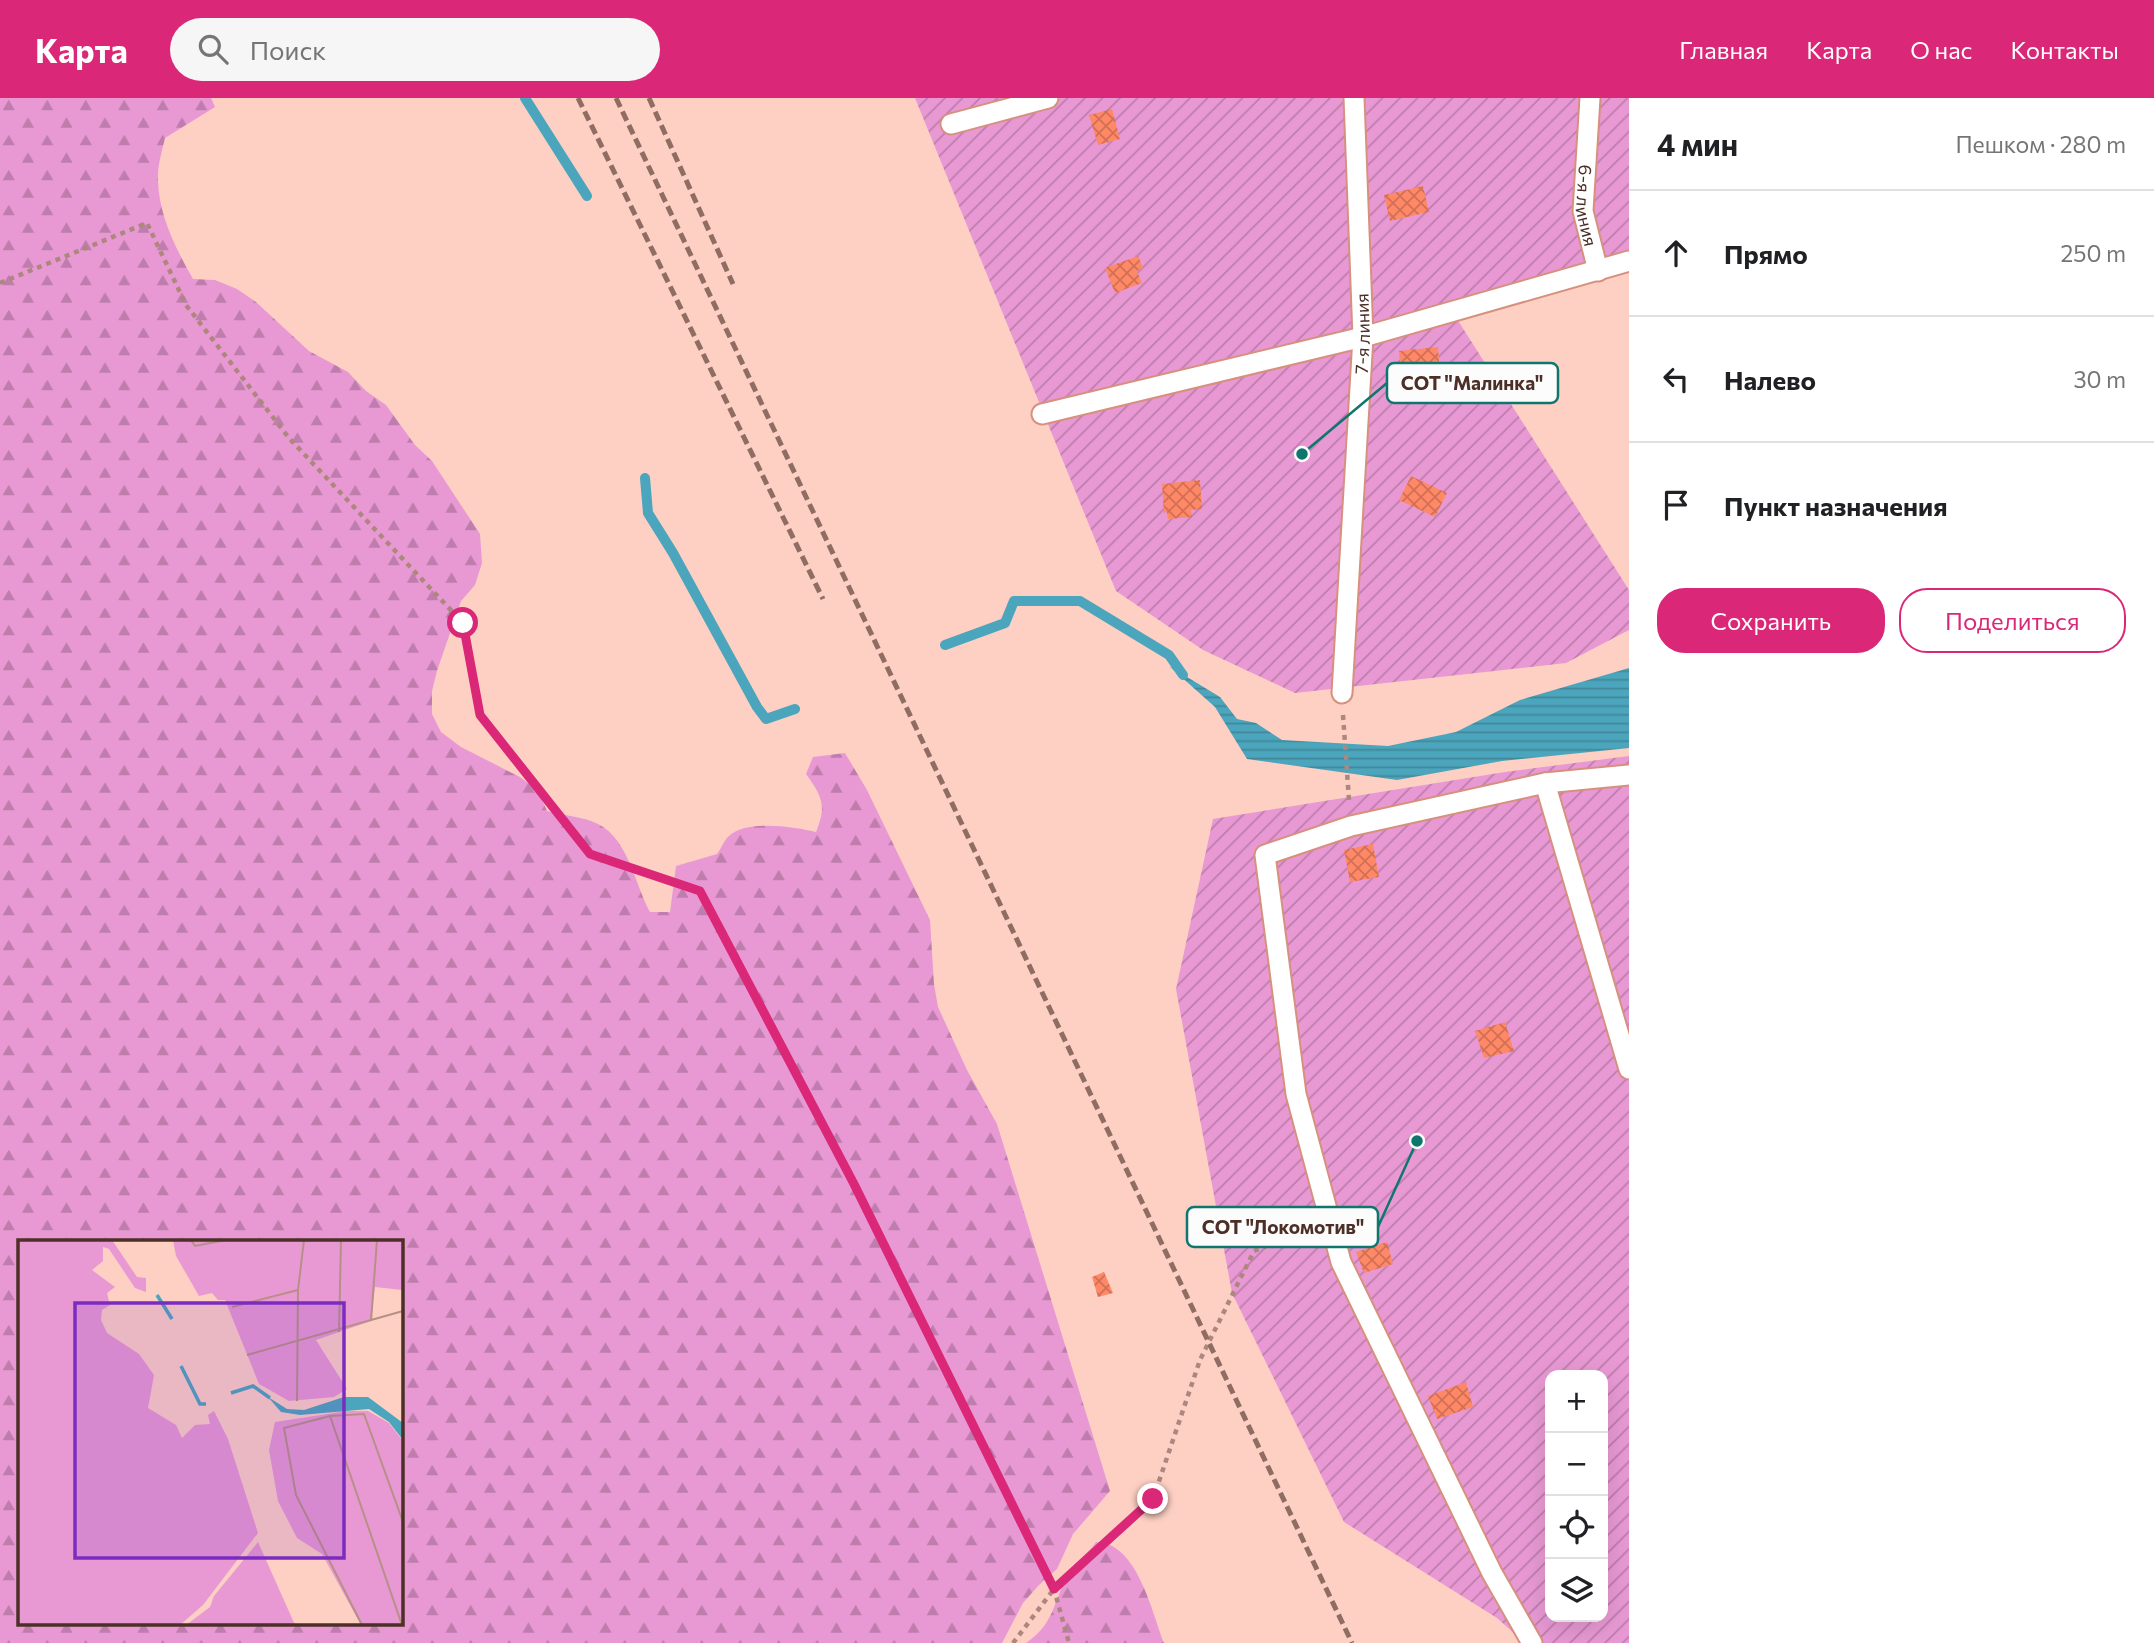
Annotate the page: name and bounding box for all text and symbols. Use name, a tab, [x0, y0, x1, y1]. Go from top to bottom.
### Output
search box	[170, 18, 660, 81]
text: Карта	[35, 29, 128, 70]
icon: search	[194, 30, 232, 68]
text: Поиск	[250, 34, 326, 65]
text: Главная	[1679, 35, 1768, 64]
text: Карта	[1806, 35, 1872, 64]
text: О нас	[1910, 35, 1972, 64]
text: Контакты	[2010, 35, 2119, 64]
text: 4 мин	[1657, 125, 1738, 162]
text: Пешком · 280 m	[1955, 130, 2126, 158]
street label: 6-я линия	[1571, 164, 1602, 249]
icon: ahead	[1657, 234, 1695, 272]
text: Прямо	[1724, 238, 1808, 269]
text: 250 m	[2061, 239, 2126, 267]
street label: 7-я линия	[1350, 293, 1374, 375]
icon: left	[1657, 360, 1695, 398]
callout: СОТ "Малинка"	[1387, 363, 1558, 403]
text: Налево	[1724, 364, 1816, 395]
text: 30 m	[2073, 365, 2126, 393]
text: СОТ "Малинка"	[1401, 371, 1543, 394]
icon: arrive	[1657, 486, 1695, 524]
text: Пункт назначения	[1724, 490, 1948, 521]
button: Сохранить	[1657, 588, 1885, 653]
button: Поделиться	[1899, 588, 2126, 653]
route start	[447, 607, 478, 638]
callout: СОТ "Локомотив"	[1187, 1207, 1378, 1247]
text: СОТ "Локомотив"	[1202, 1215, 1364, 1238]
inset map	[18, 1240, 402, 1626]
map controls	[1545, 1370, 1608, 1622]
button: +	[1545, 1370, 1608, 1433]
button: −	[1545, 1433, 1608, 1496]
route end	[1137, 1483, 1168, 1514]
button: locate	[1545, 1496, 1608, 1559]
button: layers	[1545, 1559, 1608, 1622]

